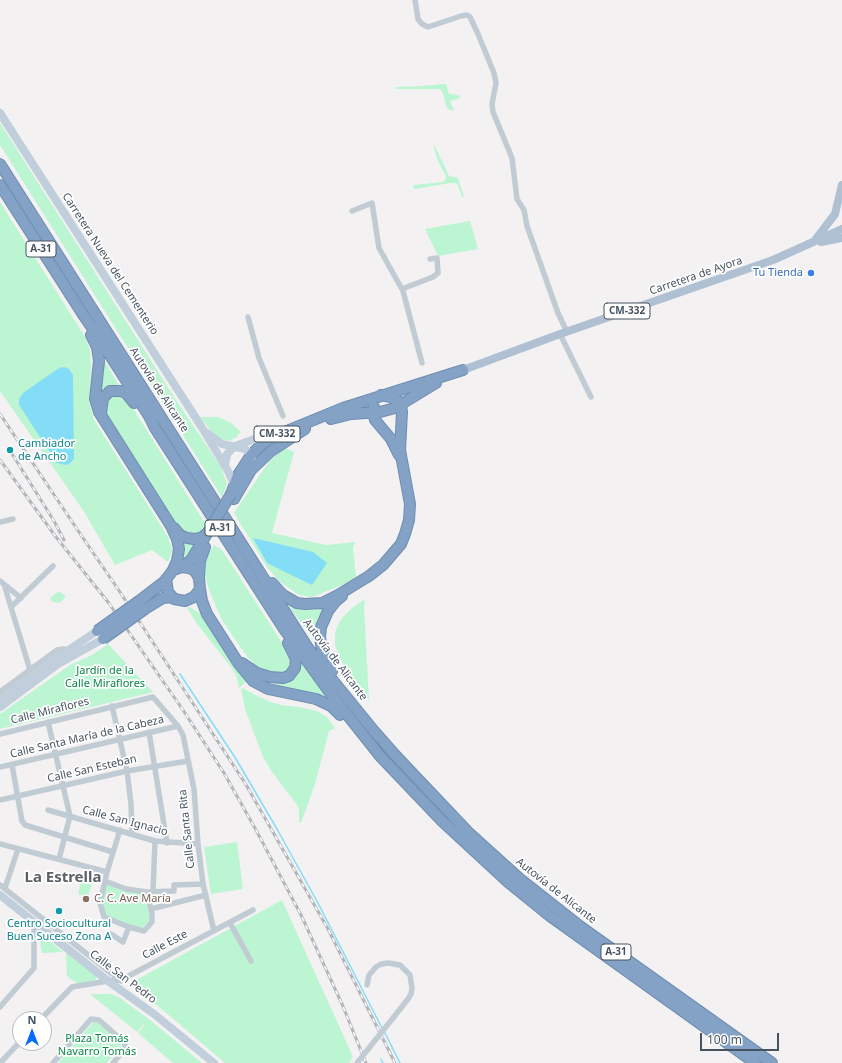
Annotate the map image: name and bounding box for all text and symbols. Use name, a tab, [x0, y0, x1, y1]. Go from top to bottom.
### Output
street label: Carretera Nueva del Cementerio	[59, 190, 161, 338]
road number: A-31	[26, 241, 56, 257]
street label: Carretera de Ayora	[648, 254, 744, 298]
place label: Tu Tienda	[753, 266, 803, 280]
marker: Tu Tienda	[806, 268, 816, 278]
road number: CM-332	[604, 303, 650, 319]
street label: Autovía de Alicante	[127, 345, 191, 435]
road number: CM-332	[254, 426, 300, 442]
place label: Cambiador de Ancho	[18, 437, 75, 463]
marker: Cambiador de Ancho	[5, 445, 15, 455]
road number: A-31	[205, 520, 235, 536]
street label: Autovía de Alicante	[300, 617, 370, 703]
park label: Jardín de la Calle Miraflores	[65, 664, 145, 690]
street label: Calle Miraflores	[9, 695, 91, 727]
street label: Calle Santa María de la Cabeza	[9, 713, 165, 761]
street label: Calle San Esteban	[46, 752, 138, 786]
street label: Calle Santa Rita	[176, 789, 198, 869]
street label: Calle San Ignacio	[81, 803, 169, 839]
street label: Autovía de Alicante	[513, 855, 599, 927]
district label: La Estrella	[25, 869, 101, 887]
place label: C. C. Ave María	[94, 892, 171, 906]
marker: C. C. Ave María	[81, 894, 91, 904]
marker: Centro Sociocultural Buen Suceso Zona A	[54, 906, 64, 916]
place label: Centro Sociocultural Buen Suceso Zona A	[7, 917, 111, 943]
street label: Calle Este	[140, 928, 190, 962]
road number: A-31	[601, 944, 631, 960]
street label: Calle San Pedro	[87, 948, 159, 1006]
north arrow	[12, 1011, 52, 1051]
text: N	[28, 1012, 36, 1027]
scale bar	[702, 1025, 781, 1051]
text: 100 m	[707, 1031, 742, 1048]
park label: Plaza Tomás Navarro Tomás	[58, 1032, 136, 1058]

